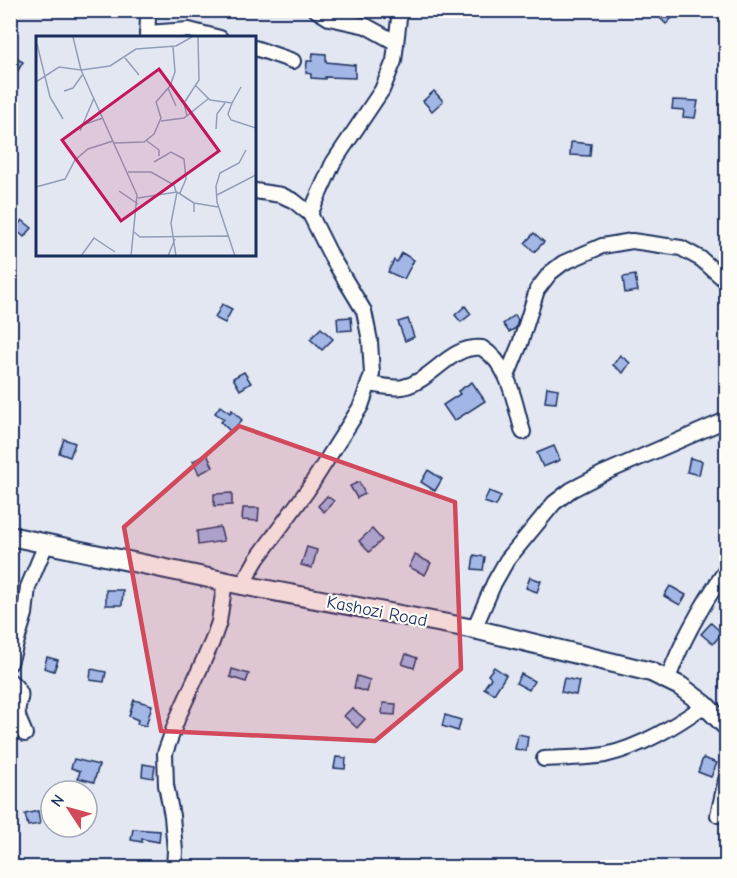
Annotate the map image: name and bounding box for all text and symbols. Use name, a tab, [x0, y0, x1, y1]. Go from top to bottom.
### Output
inset map	[36, 36, 256, 256]
street label: Kashozi Road	[325, 591, 429, 632]
north arrow	[39, 779, 99, 839]
text: N	[47, 791, 68, 810]

